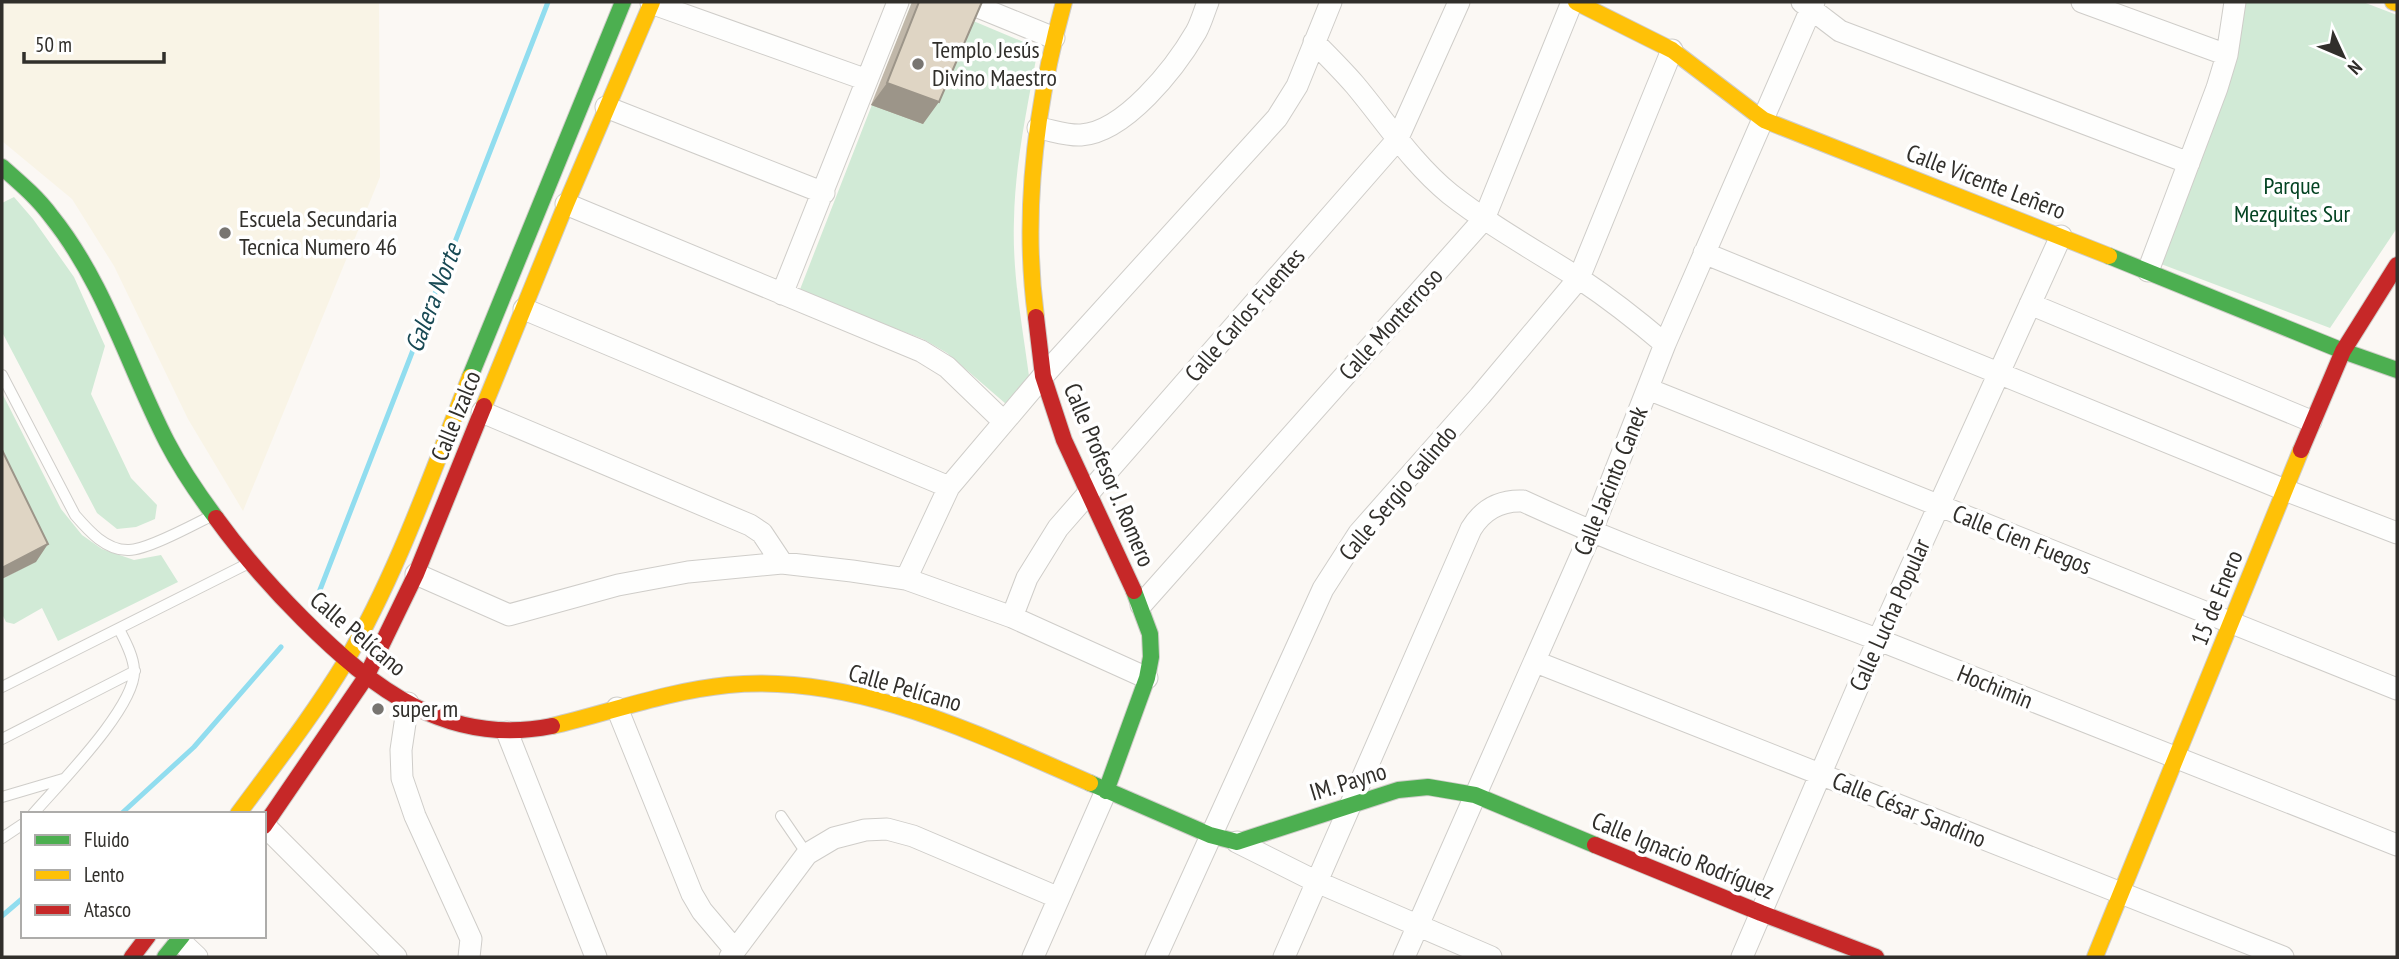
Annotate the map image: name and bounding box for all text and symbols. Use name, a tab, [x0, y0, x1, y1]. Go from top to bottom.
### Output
scale bar	[24, 21, 164, 65]
north arrow	[2308, 21, 2378, 91]
text: 50 m	[35, 31, 72, 58]
place label: Templo Jesús Divino Maestro	[932, 34, 1057, 93]
marker: Templo Jesús Divino Maestro	[910, 56, 926, 72]
text: N	[2343, 56, 2367, 80]
street label: Calle Vicente Leñero	[1902, 137, 2070, 226]
park label: Parque Mezquites Sur	[2234, 170, 2350, 229]
place label: Escuela Secundaria Tecnica Numero 46	[239, 203, 397, 262]
marker: Escuela Secundaria Tecnica Numero 46	[217, 225, 233, 241]
water label: Galera Norte	[397, 237, 469, 357]
street label: Calle Carlos Fuentes	[1178, 241, 1311, 388]
street label: Calle Monterroso	[1332, 261, 1449, 386]
street label: Calle Izalco	[423, 366, 488, 465]
street label: Calle Profesor J. Romero	[1057, 378, 1162, 571]
street label: Calle Jacinto Canek	[1567, 401, 1655, 560]
street label: Calle Sergio Galindo	[1332, 418, 1463, 567]
street label: Calle Cien Fuegos	[1948, 498, 2096, 581]
street label: Calle Lucha Popular	[1842, 533, 1937, 696]
street label: 15 de Enero	[2183, 546, 2250, 650]
street label: Calle Pelícano	[304, 584, 413, 683]
street label: Calle Pelícano	[845, 657, 965, 718]
street label: Hochimin	[1953, 657, 2038, 716]
place label: super m	[392, 693, 458, 724]
marker: super m	[370, 701, 386, 717]
street label: IM. Payno	[1306, 755, 1390, 808]
street label: Calle César Sandino	[1828, 765, 1991, 854]
street label: Calle Ignacio Rodríguez	[1587, 805, 1779, 906]
legend	[21, 812, 266, 938]
text: Fluido	[84, 826, 129, 853]
text: Lento	[84, 861, 124, 888]
text: Atasco	[84, 896, 131, 923]

